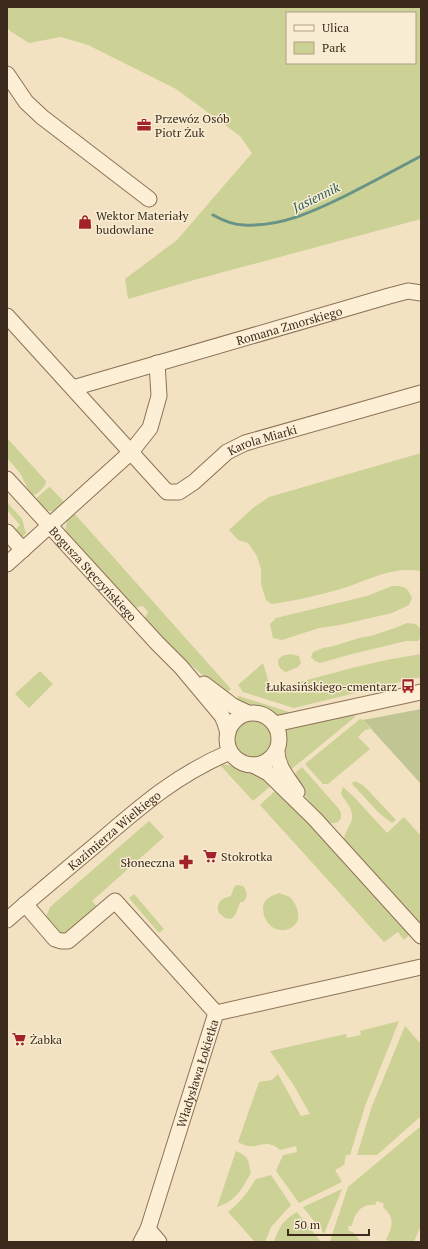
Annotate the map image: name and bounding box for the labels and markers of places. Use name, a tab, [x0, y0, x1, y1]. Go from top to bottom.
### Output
place label: Przewóz Osób Piotr Żuk	[155, 111, 230, 140]
office icon: Przewóz Osób Piotr Żuk	[136, 117, 152, 133]
place label: Wektor Materiały budowlane	[96, 208, 189, 237]
shop icon: Wektor Materiały budowlane	[77, 214, 93, 230]
bus stop icon: Łukasińskiego-cmentarz	[400, 678, 416, 694]
place label: Łukasińskiego-cmentarz	[266, 679, 397, 694]
supermarket icon: Stokrotka	[202, 848, 218, 864]
place label: Stokrotka	[221, 849, 273, 864]
pharmacy icon: Słoneczna	[178, 854, 194, 870]
place label: Słoneczna	[120, 855, 175, 870]
supermarket icon: Żabka	[11, 1031, 27, 1047]
place label: Żabka	[30, 1032, 62, 1047]

